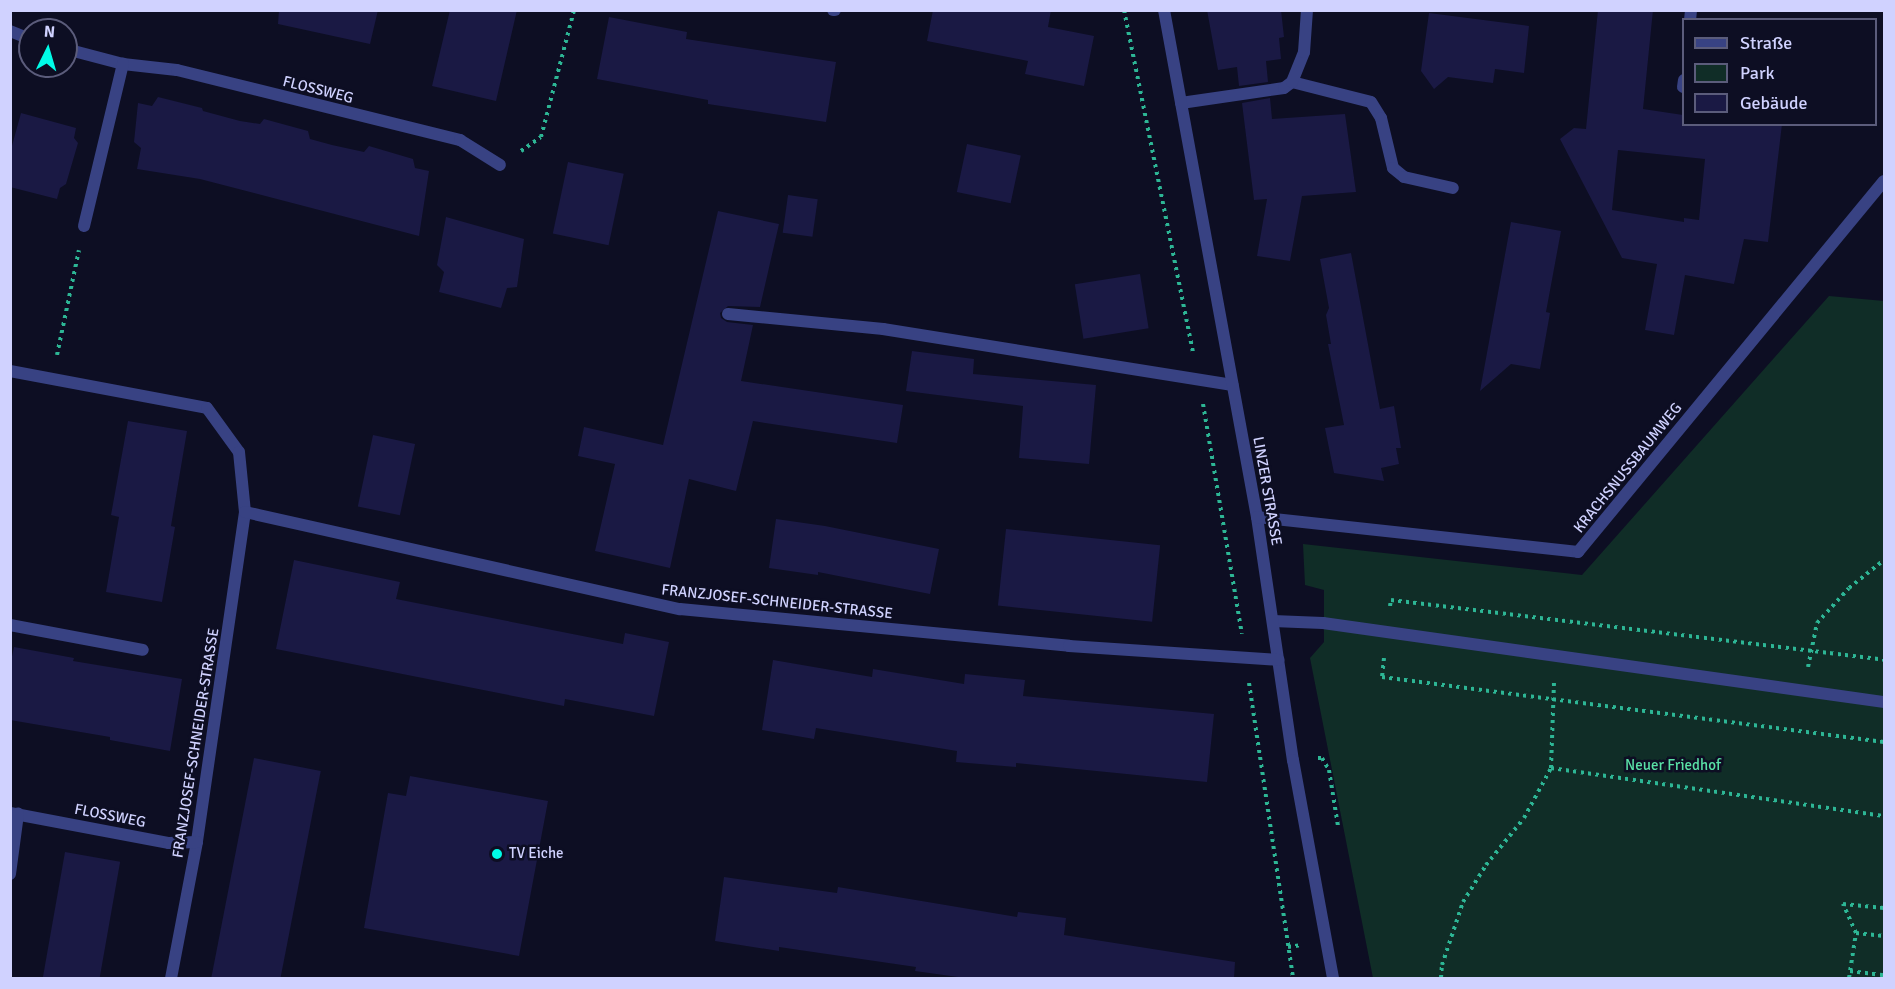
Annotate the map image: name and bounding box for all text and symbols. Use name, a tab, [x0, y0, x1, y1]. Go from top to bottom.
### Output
north arrow	[18, 18, 78, 78]
legend	[1682, 18, 1877, 126]
text: N	[43, 22, 56, 43]
text: Straße	[1740, 32, 1792, 54]
text: Park	[1740, 62, 1775, 84]
street label: FLOSSWEG	[281, 73, 355, 107]
text: Gebäude	[1740, 92, 1808, 114]
street label: KRACHSNUSSBAUMWEG	[1570, 399, 1686, 537]
street label: LINZER STRASSE	[1249, 435, 1285, 547]
street label: FRANZJOSEF-SCHNEIDER-STRASSE	[660, 581, 894, 623]
street label: FRANZJOSEF-SCHNEIDER-STRASSE	[169, 627, 223, 859]
park label: Neuer Friedhof	[1625, 757, 1721, 775]
street label: FLOSSWEG	[73, 800, 147, 832]
place label: TV Eiche	[509, 845, 564, 863]
marker: TV Eiche	[490, 847, 504, 861]

